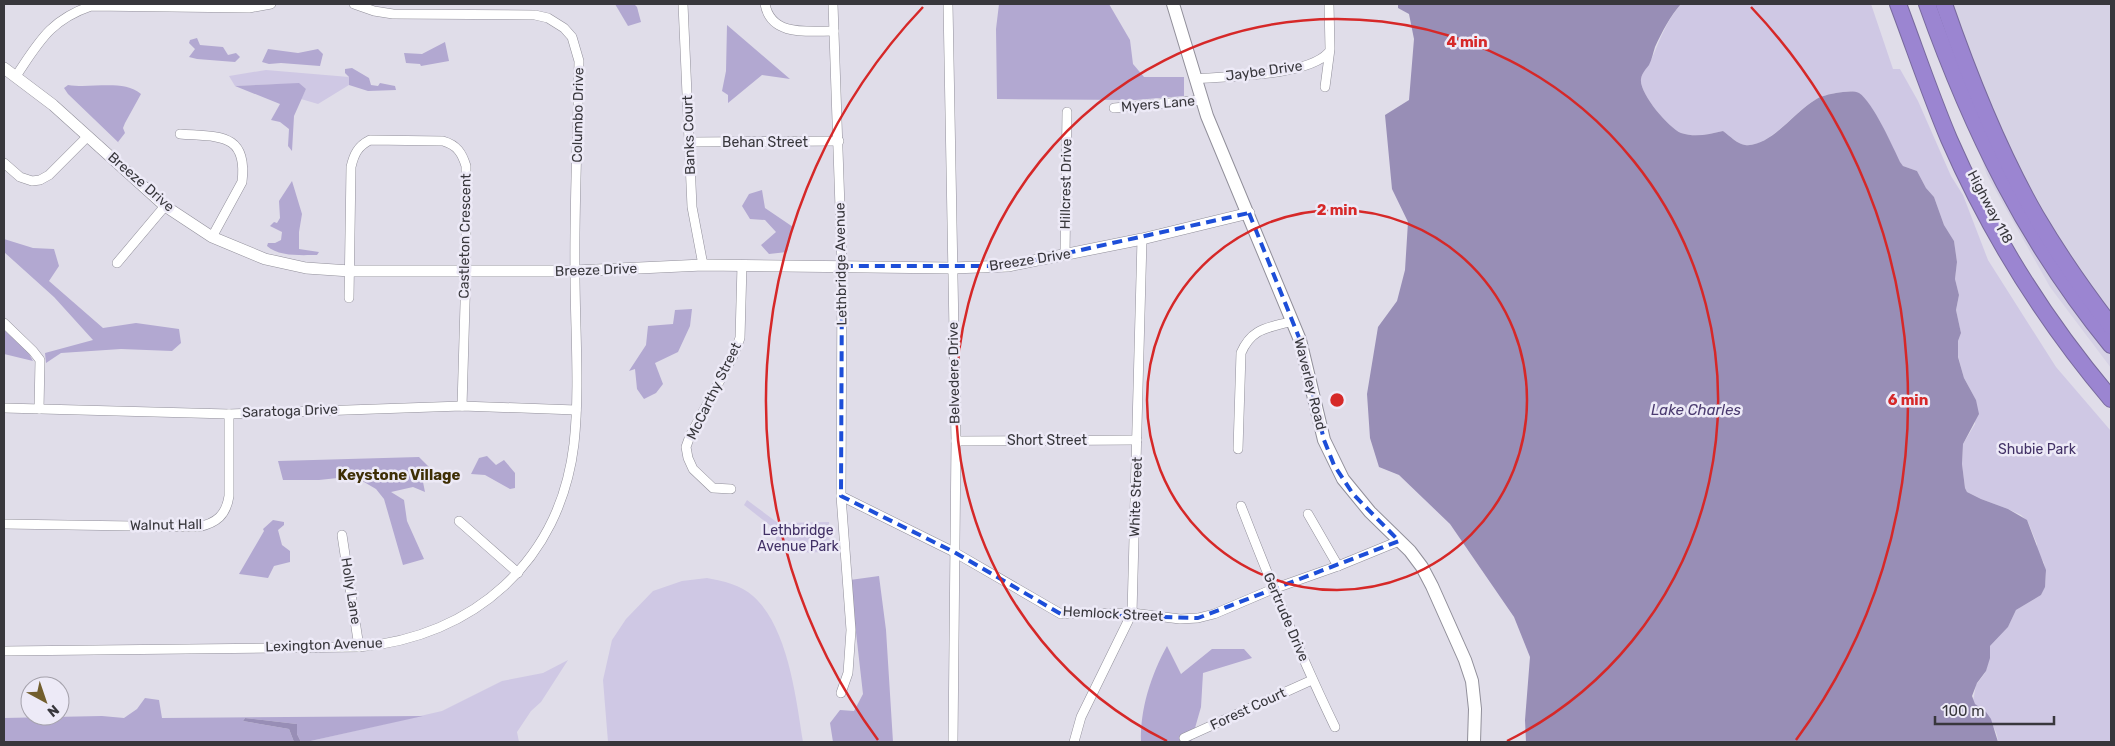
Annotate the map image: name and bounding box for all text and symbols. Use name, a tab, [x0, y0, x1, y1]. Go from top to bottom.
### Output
text: 4 min	[1446, 33, 1488, 51]
street label: Jaybe Drive	[1224, 57, 1304, 85]
street label: Columbo Drive	[569, 67, 587, 163]
street label: Myers Lane	[1120, 92, 1196, 116]
street label: Banks Court	[679, 94, 699, 175]
street label: Behan Street	[722, 134, 808, 151]
street label: Hillcrest Drive	[1057, 138, 1075, 229]
street label: Breeze Drive	[104, 149, 178, 215]
street label: Highway 118	[1964, 167, 2016, 247]
street label: Castleton Crescent	[455, 173, 475, 299]
text: 2 min	[1317, 201, 1357, 219]
street label: Lethbridge Avenue	[831, 202, 851, 326]
street label: Breeze Drive	[988, 245, 1072, 275]
street label: Breeze Drive	[555, 260, 638, 280]
street label: Belvedere Drive	[945, 322, 963, 424]
street label: Waverley Road	[1290, 336, 1330, 432]
street label: McCarthy Street	[683, 339, 745, 442]
centre of rings	[1328, 391, 1346, 409]
text: 6 min	[1888, 391, 1928, 409]
street label: Saratoga Drive	[242, 401, 338, 421]
water label: Lake Charles	[1651, 401, 1741, 419]
street label: Short Street	[1007, 432, 1088, 449]
park label: Shubie Park	[1998, 441, 2077, 458]
street label: White Street	[1126, 456, 1146, 537]
district label: Keystone Village	[338, 466, 461, 484]
street label: Walnut Hall	[130, 516, 202, 534]
park label: Lethbridge Avenue Park	[757, 522, 840, 555]
street label: Holly Lane	[337, 556, 365, 626]
street label: Gertrude Drive	[1260, 570, 1312, 664]
street label: Hemlock Street	[1062, 603, 1164, 625]
street label: Lexington Avenue	[265, 634, 383, 656]
north arrow	[20, 676, 70, 726]
street label: Forest Court	[1207, 684, 1289, 734]
scale bar	[1935, 694, 2054, 726]
text: N	[44, 701, 62, 720]
text: 100 m	[1942, 702, 1984, 720]

